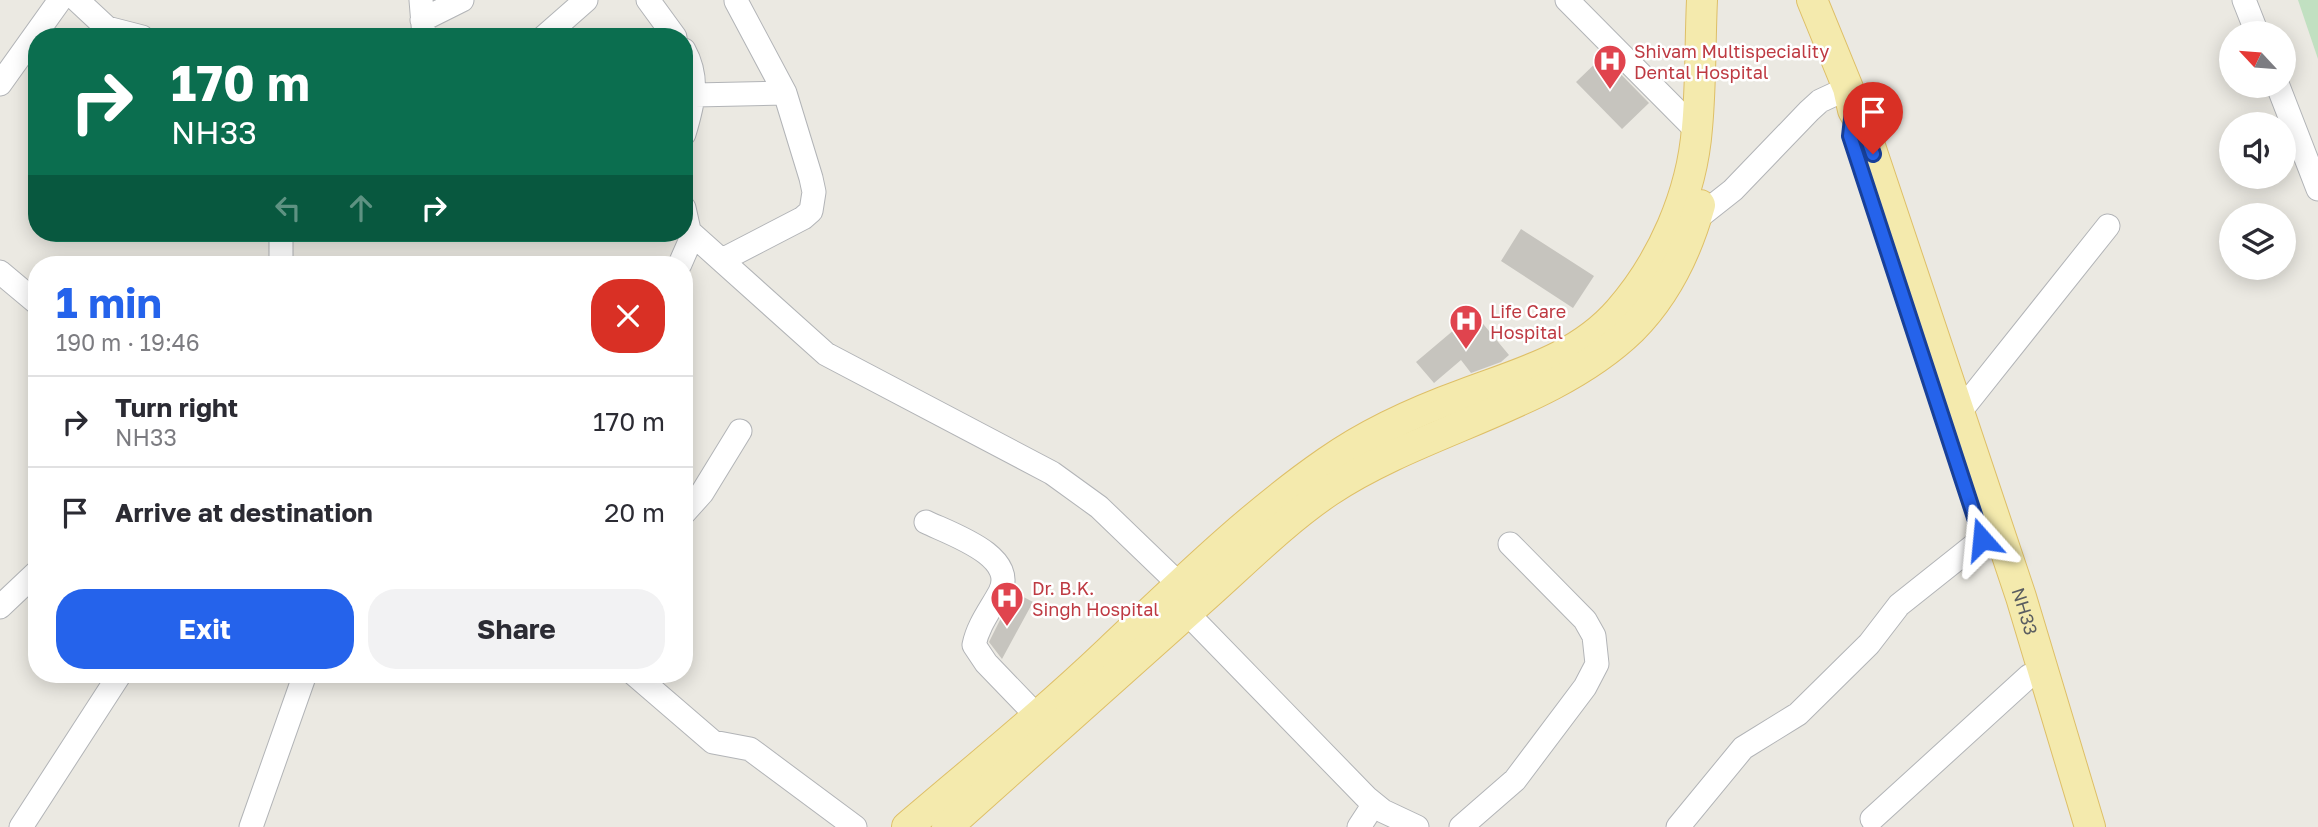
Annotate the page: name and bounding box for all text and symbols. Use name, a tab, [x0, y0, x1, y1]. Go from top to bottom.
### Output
north arrow	[2219, 21, 2296, 98]
map controls	[2219, 21, 2296, 280]
place label: Shivam Multispeciality Dental Hospital	[1634, 40, 1829, 83]
hospital icon: Shivam Multispeciality Dental Hospital	[1591, 42, 1629, 91]
text: 170 m	[171, 53, 310, 112]
icon: right	[56, 56, 147, 147]
pin	[1843, 82, 1903, 154]
icon: arrive	[1854, 93, 1892, 131]
button: sound	[2219, 112, 2296, 189]
text: NH33	[171, 113, 257, 151]
icon: left	[269, 189, 307, 227]
icon: ahead	[342, 189, 380, 227]
icon: right	[415, 189, 453, 227]
button: layers	[2219, 203, 2296, 280]
text: 1 min	[56, 277, 162, 327]
button: close	[591, 279, 665, 353]
place label: Life Care Hospital	[1490, 300, 1566, 343]
hospital icon: Life Care Hospital	[1447, 302, 1485, 351]
text: 190 m · 19:46	[56, 328, 200, 356]
text: Turn right	[115, 392, 238, 423]
icon: right	[56, 403, 94, 441]
text: 170 m	[593, 406, 665, 437]
text: NH33	[115, 423, 177, 451]
icon: arrive	[56, 494, 94, 532]
text: Arrive at destination	[115, 497, 373, 528]
text: 20 m	[604, 497, 665, 528]
position arrow	[1945, 502, 2019, 576]
place label: Dr. B.K. Singh Hospital	[1032, 577, 1159, 620]
hospital icon: Dr. B.K. Singh Hospital	[988, 579, 1026, 628]
street label: NH33	[2008, 585, 2043, 637]
button: Exit	[56, 589, 354, 669]
button: Share	[368, 589, 665, 669]

